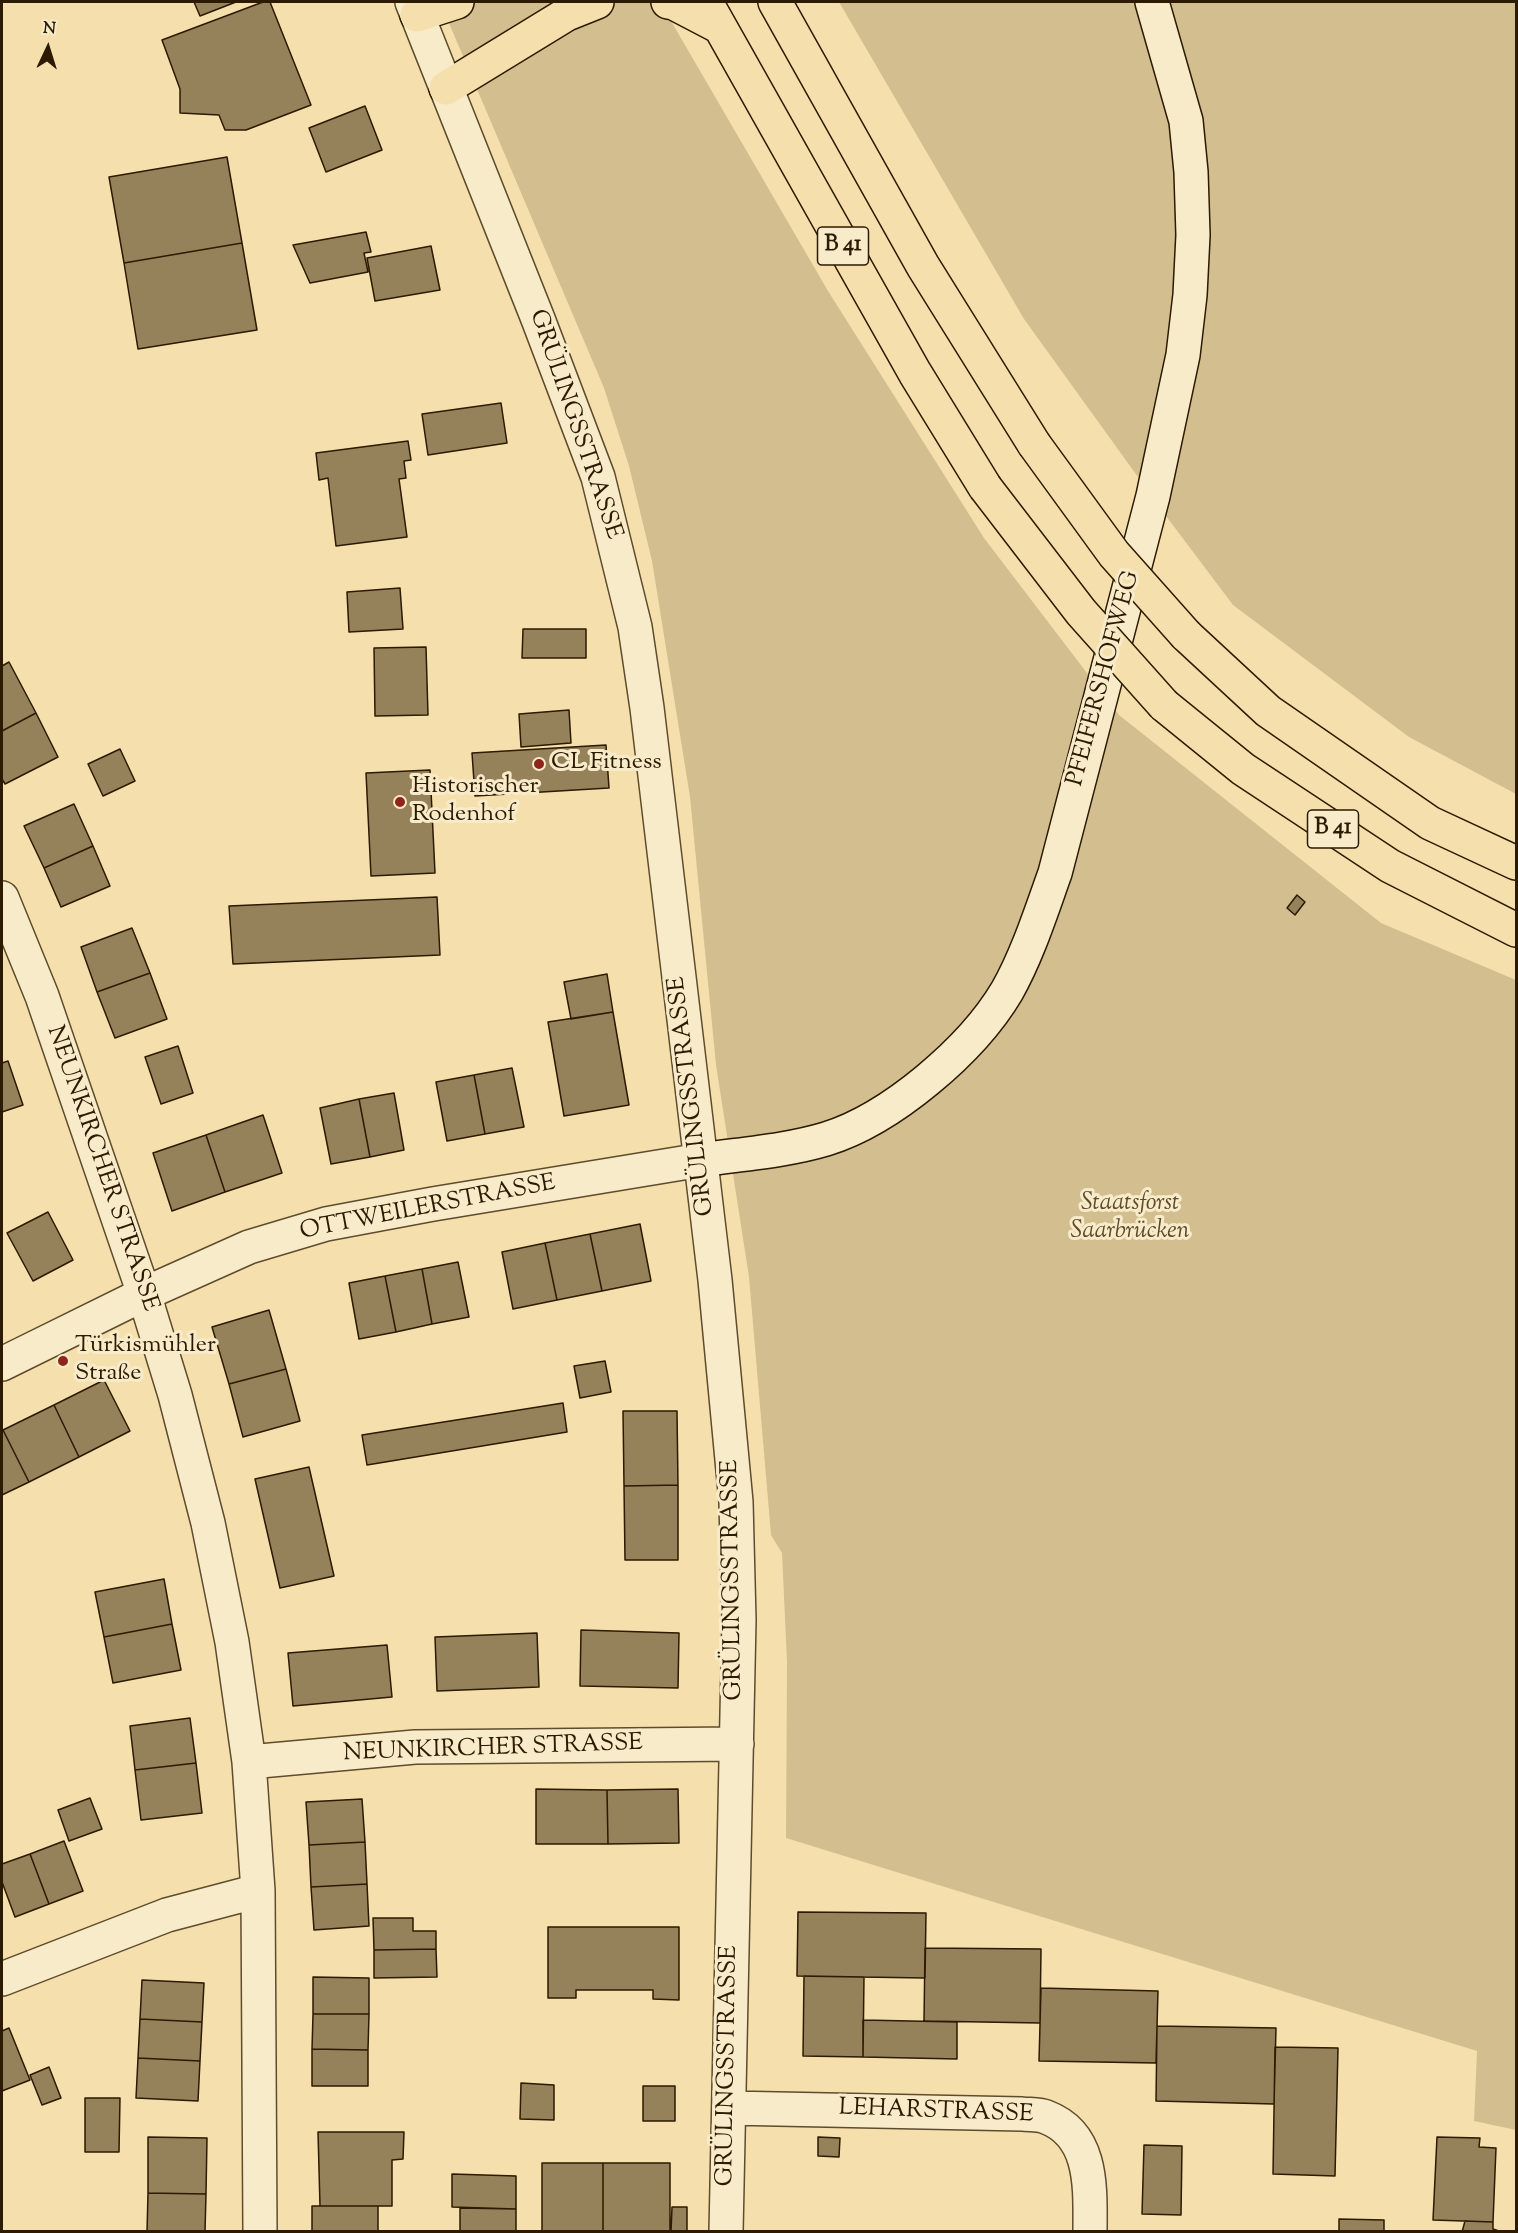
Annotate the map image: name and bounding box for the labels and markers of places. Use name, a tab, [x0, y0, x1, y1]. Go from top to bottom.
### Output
place label: CL Fitness	[551, 750, 662, 778]
marker: CL Fitness	[532, 757, 546, 771]
place label: Historischer Rodenhof	[412, 774, 539, 830]
marker: Historischer Rodenhof	[393, 795, 407, 809]
place label: Türkismühler Straße	[75, 1333, 216, 1389]
marker: Türkismühler Straße	[56, 1354, 70, 1368]

